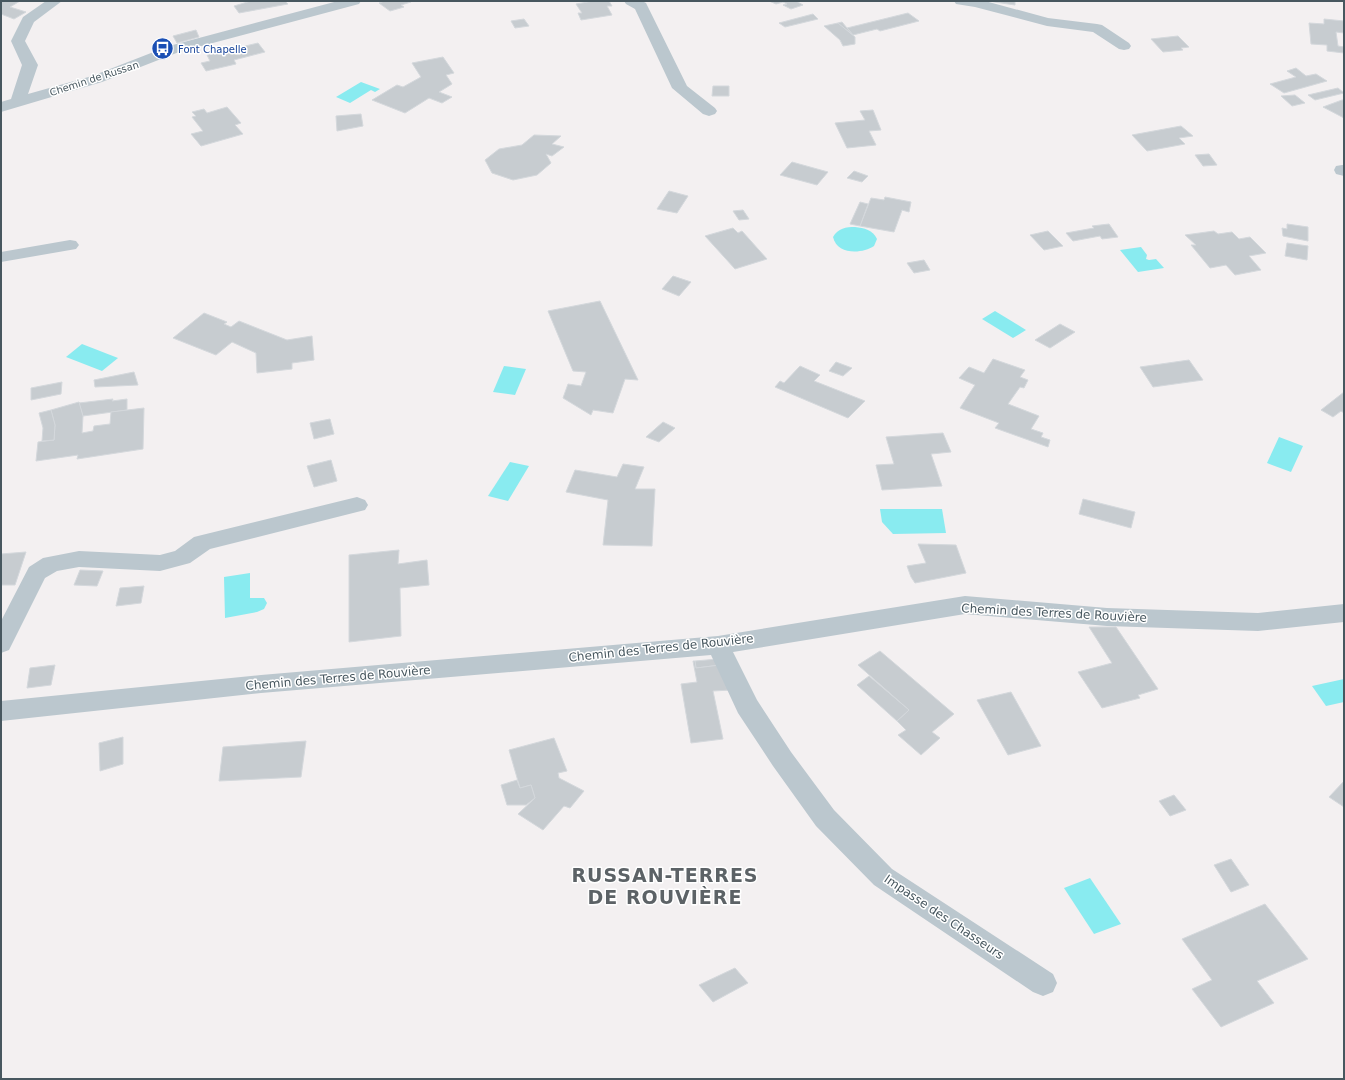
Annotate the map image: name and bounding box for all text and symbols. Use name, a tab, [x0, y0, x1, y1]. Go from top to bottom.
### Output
bus stop icon: Font Chapelle	[150, 36, 176, 62]
place label: Font Chapelle	[178, 44, 247, 55]
street label: Chemin de Russan	[48, 59, 140, 98]
street label: Chemin des Terres de Rouvière	[961, 601, 1147, 625]
street label: Chemin des Terres de Rouvière	[568, 631, 754, 665]
street label: Chemin des Terres de Rouvière	[245, 663, 431, 693]
district label: RUSSAN-TERRES DE ROUVIÈRE	[571, 864, 759, 908]
street label: Impasse des Chasseurs	[882, 872, 1006, 962]

